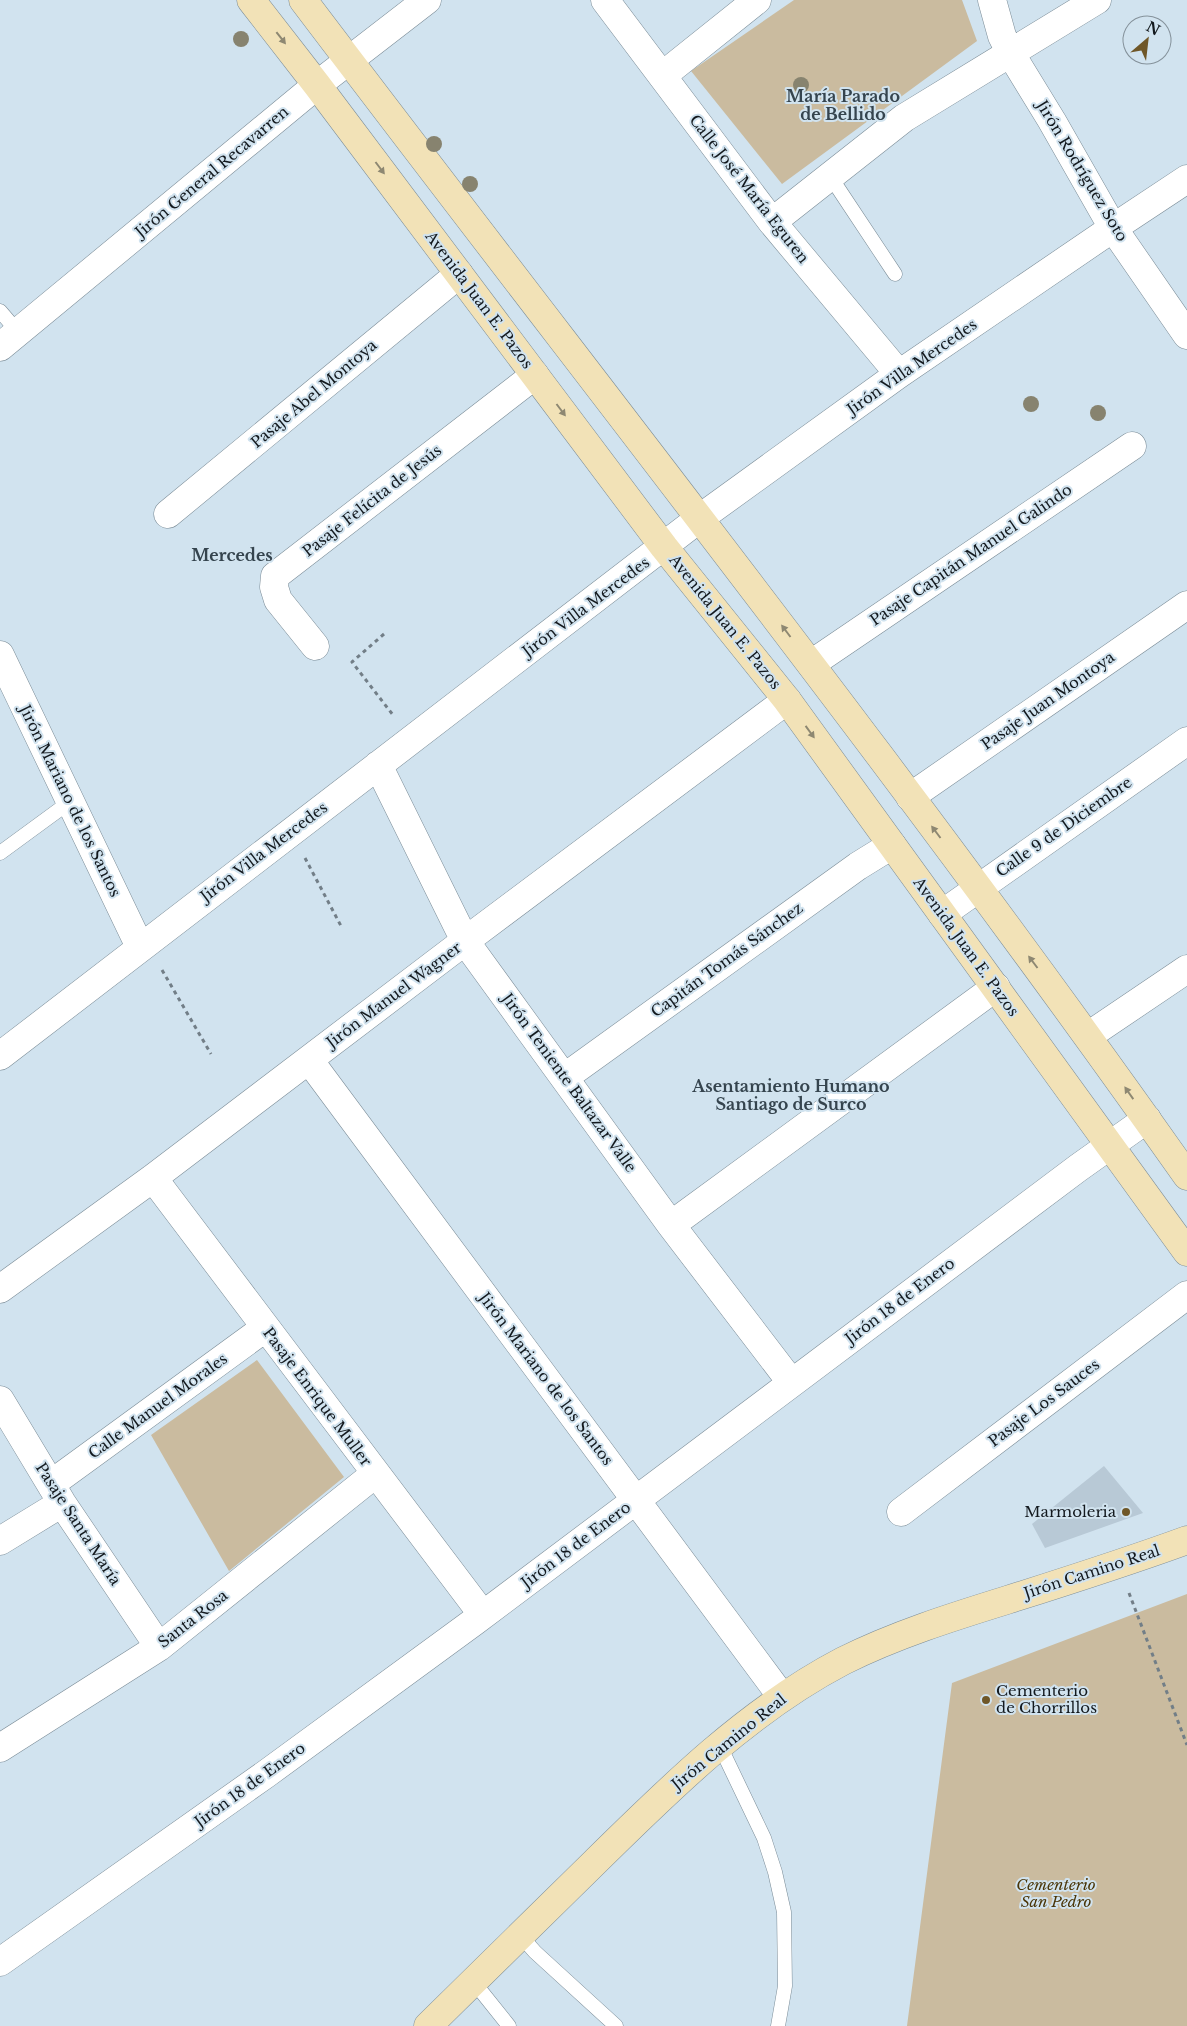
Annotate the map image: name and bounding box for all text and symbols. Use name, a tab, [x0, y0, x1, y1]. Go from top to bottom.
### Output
north arrow	[1122, 15, 1172, 65]
text: N	[1143, 17, 1163, 40]
one-way arrow	[276, 32, 287, 45]
district label: María Parado de Bellido	[786, 86, 900, 124]
street label: Jirón Rodríguez Soto	[1032, 95, 1132, 245]
street label: Jirón General Recavarren	[130, 102, 292, 243]
street label: Calle José María Eguren	[685, 111, 813, 267]
one-way arrow	[374, 161, 385, 174]
street label: Avenida Juan E. Pazos	[421, 226, 537, 372]
street label: Jirón Villa Mercedes	[841, 314, 981, 420]
street label: Pasaje Abel Montoya	[247, 335, 381, 452]
one-way arrow	[556, 403, 566, 417]
street label: Pasaje Felícita de Jesús	[298, 440, 445, 561]
street label: Pasaje Capitán Manuel Galindo	[866, 480, 1076, 629]
district label: Mercedes	[191, 545, 273, 565]
street label: Avenida Juan E. Pazos	[665, 550, 786, 693]
street label: Jirón Villa Mercedes	[517, 552, 653, 662]
one-way arrow	[781, 625, 792, 638]
street label: Pasaje Juan Montoya	[977, 647, 1119, 754]
street label: Jirón Mariano de los Santos	[15, 700, 125, 900]
one-way arrow	[805, 725, 815, 739]
street label: Calle 9 de Diciembre	[992, 772, 1135, 881]
street label: Jirón Villa Mercedes	[195, 797, 331, 907]
one-way arrow	[930, 826, 941, 839]
street label: Avenida Juan E. Pazos	[909, 873, 1023, 1020]
street label: Capitán Tomás Sánchez	[647, 898, 806, 1021]
street label: Jirón Manuel Wagner	[321, 937, 466, 1053]
one-way arrow	[1028, 955, 1038, 969]
street label: Jirón Teniente Baltazar Valle	[497, 988, 641, 1176]
district label: Asentamiento Humano Santiago de Surco	[691, 1076, 890, 1114]
one-way arrow	[1124, 1087, 1134, 1100]
street label: Jirón 18 de Enero	[840, 1253, 958, 1349]
street label: Jirón Mariano de los Santos	[474, 1287, 618, 1469]
street label: Pasaje Enrique Muller	[259, 1324, 376, 1471]
street label: Calle Manuel Morales	[84, 1349, 231, 1462]
street label: Pasaje Los Sauces	[984, 1354, 1103, 1451]
street label: Pasaje Santa María	[32, 1459, 126, 1589]
street label: Jirón 18 de Enero	[516, 1497, 634, 1593]
place label: Marmoleria	[1024, 1502, 1117, 1521]
marker: Marmoleria	[1120, 1506, 1132, 1518]
street label: Jirón Camino Real	[1020, 1541, 1162, 1603]
street label: Santa Rosa	[154, 1585, 232, 1652]
place label: Cementerio de Chorrillos	[996, 1681, 1097, 1717]
street label: Jirón Camino Real	[666, 1690, 790, 1795]
marker: Cementerio de Chorrillos	[980, 1694, 992, 1706]
street label: Jirón 18 de Enero	[189, 1738, 309, 1832]
park label: Cementerio San Pedro	[1016, 1875, 1096, 1911]

